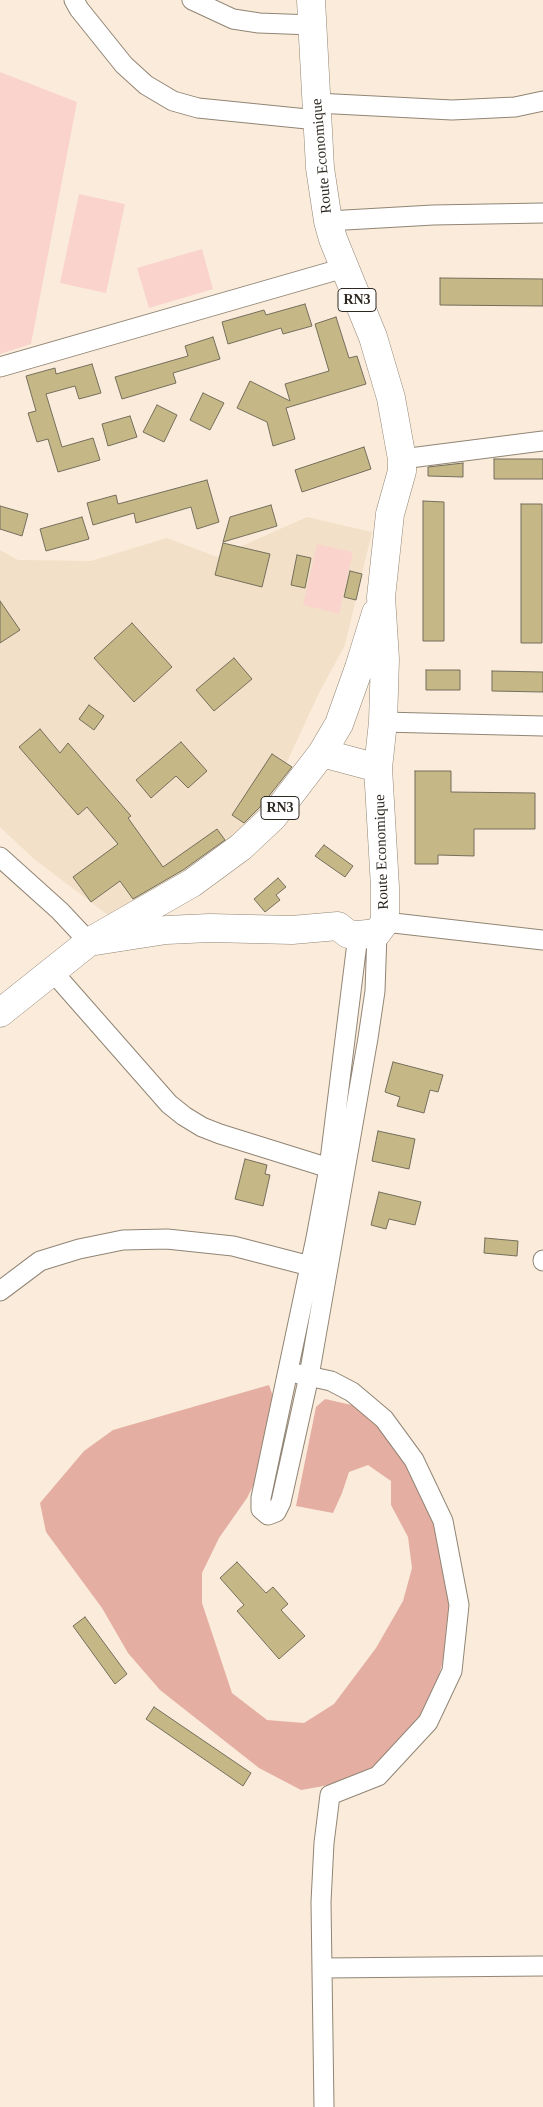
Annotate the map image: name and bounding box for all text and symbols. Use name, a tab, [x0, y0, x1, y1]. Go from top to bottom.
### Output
street label: Route Economique	[308, 98, 336, 214]
road number: RN3	[338, 288, 376, 312]
street label: Route Economique	[371, 794, 393, 910]
road number: RN3	[261, 796, 299, 820]

